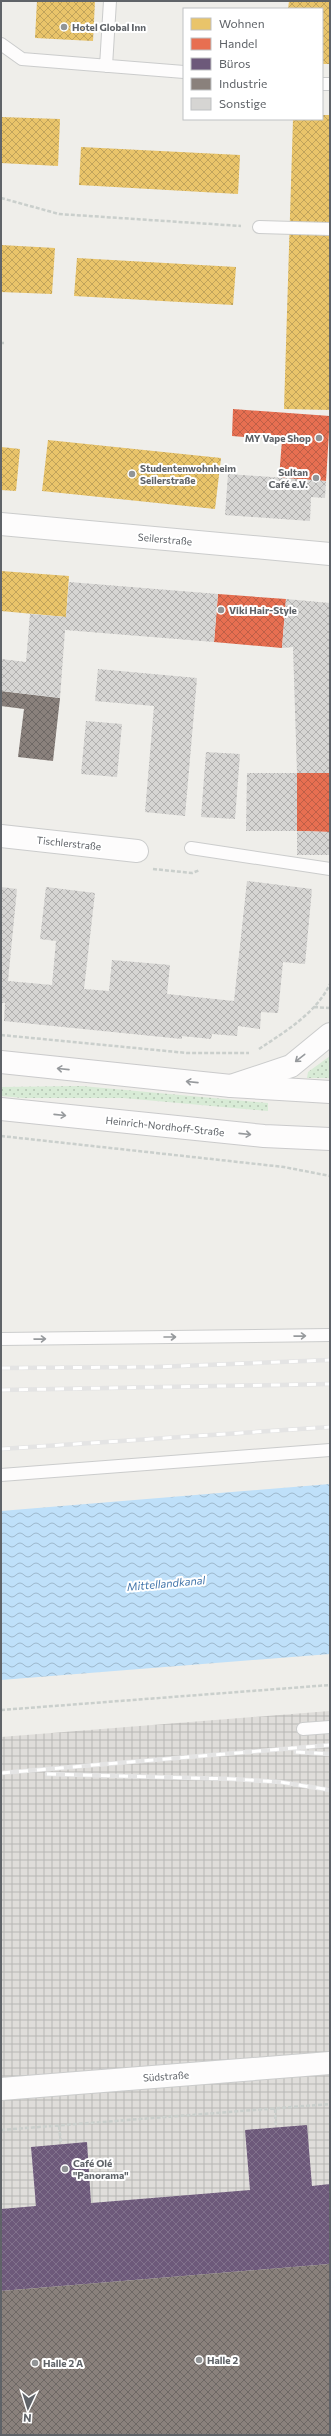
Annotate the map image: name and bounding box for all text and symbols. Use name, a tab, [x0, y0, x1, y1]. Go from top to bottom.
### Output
legend	[183, 8, 323, 120]
text: Wohnen	[219, 16, 265, 30]
place label: Hotel Global Inn	[72, 21, 146, 33]
marker: Hotel Global Inn	[59, 22, 69, 32]
text: Handel	[219, 36, 257, 50]
text: Büros	[219, 56, 251, 70]
text: Industrie	[219, 76, 267, 90]
text: Sonstige	[219, 96, 266, 110]
place label: MY Vape Shop	[245, 432, 311, 444]
marker: MY Vape Shop	[314, 433, 324, 443]
place label: Studentenwohnheim Seilerstraße	[140, 462, 236, 486]
place label: Sultan Café e.V.	[268, 466, 308, 490]
marker: Studentenwohnheim Seilerstraße	[127, 469, 137, 479]
marker: Sultan Café e.V.	[311, 473, 321, 483]
street label: Seilerstraße	[137, 531, 193, 547]
place label: Viki Hair-Style	[229, 604, 297, 616]
marker: Viki Hair-Style	[216, 605, 226, 615]
street label: Tischlerstraße	[36, 834, 102, 852]
one-way arrow	[295, 1054, 306, 1063]
one-way arrow	[57, 1065, 70, 1072]
one-way arrow	[186, 1079, 199, 1086]
one-way arrow	[53, 1111, 66, 1119]
street label: Heinrich-Nordhoff-Straße	[105, 1114, 225, 1138]
one-way arrow	[238, 1130, 251, 1138]
one-way arrow	[293, 1332, 306, 1340]
one-way arrow	[163, 1333, 176, 1341]
one-way arrow	[33, 1335, 46, 1343]
water label: Mittellandkanal	[126, 1573, 206, 1593]
street label: Südstraße	[142, 2068, 190, 2084]
place label: Café Olé "Panorama"	[73, 2157, 129, 2181]
marker: Café Olé "Panorama"	[60, 2164, 70, 2174]
place label: Halle 2	[207, 2354, 238, 2366]
marker: Halle 2	[194, 2355, 204, 2365]
place label: Halle 2 A	[43, 2357, 83, 2369]
marker: Halle 2 A	[30, 2358, 40, 2368]
north arrow	[8, 2388, 48, 2428]
text: N	[23, 2412, 32, 2425]

